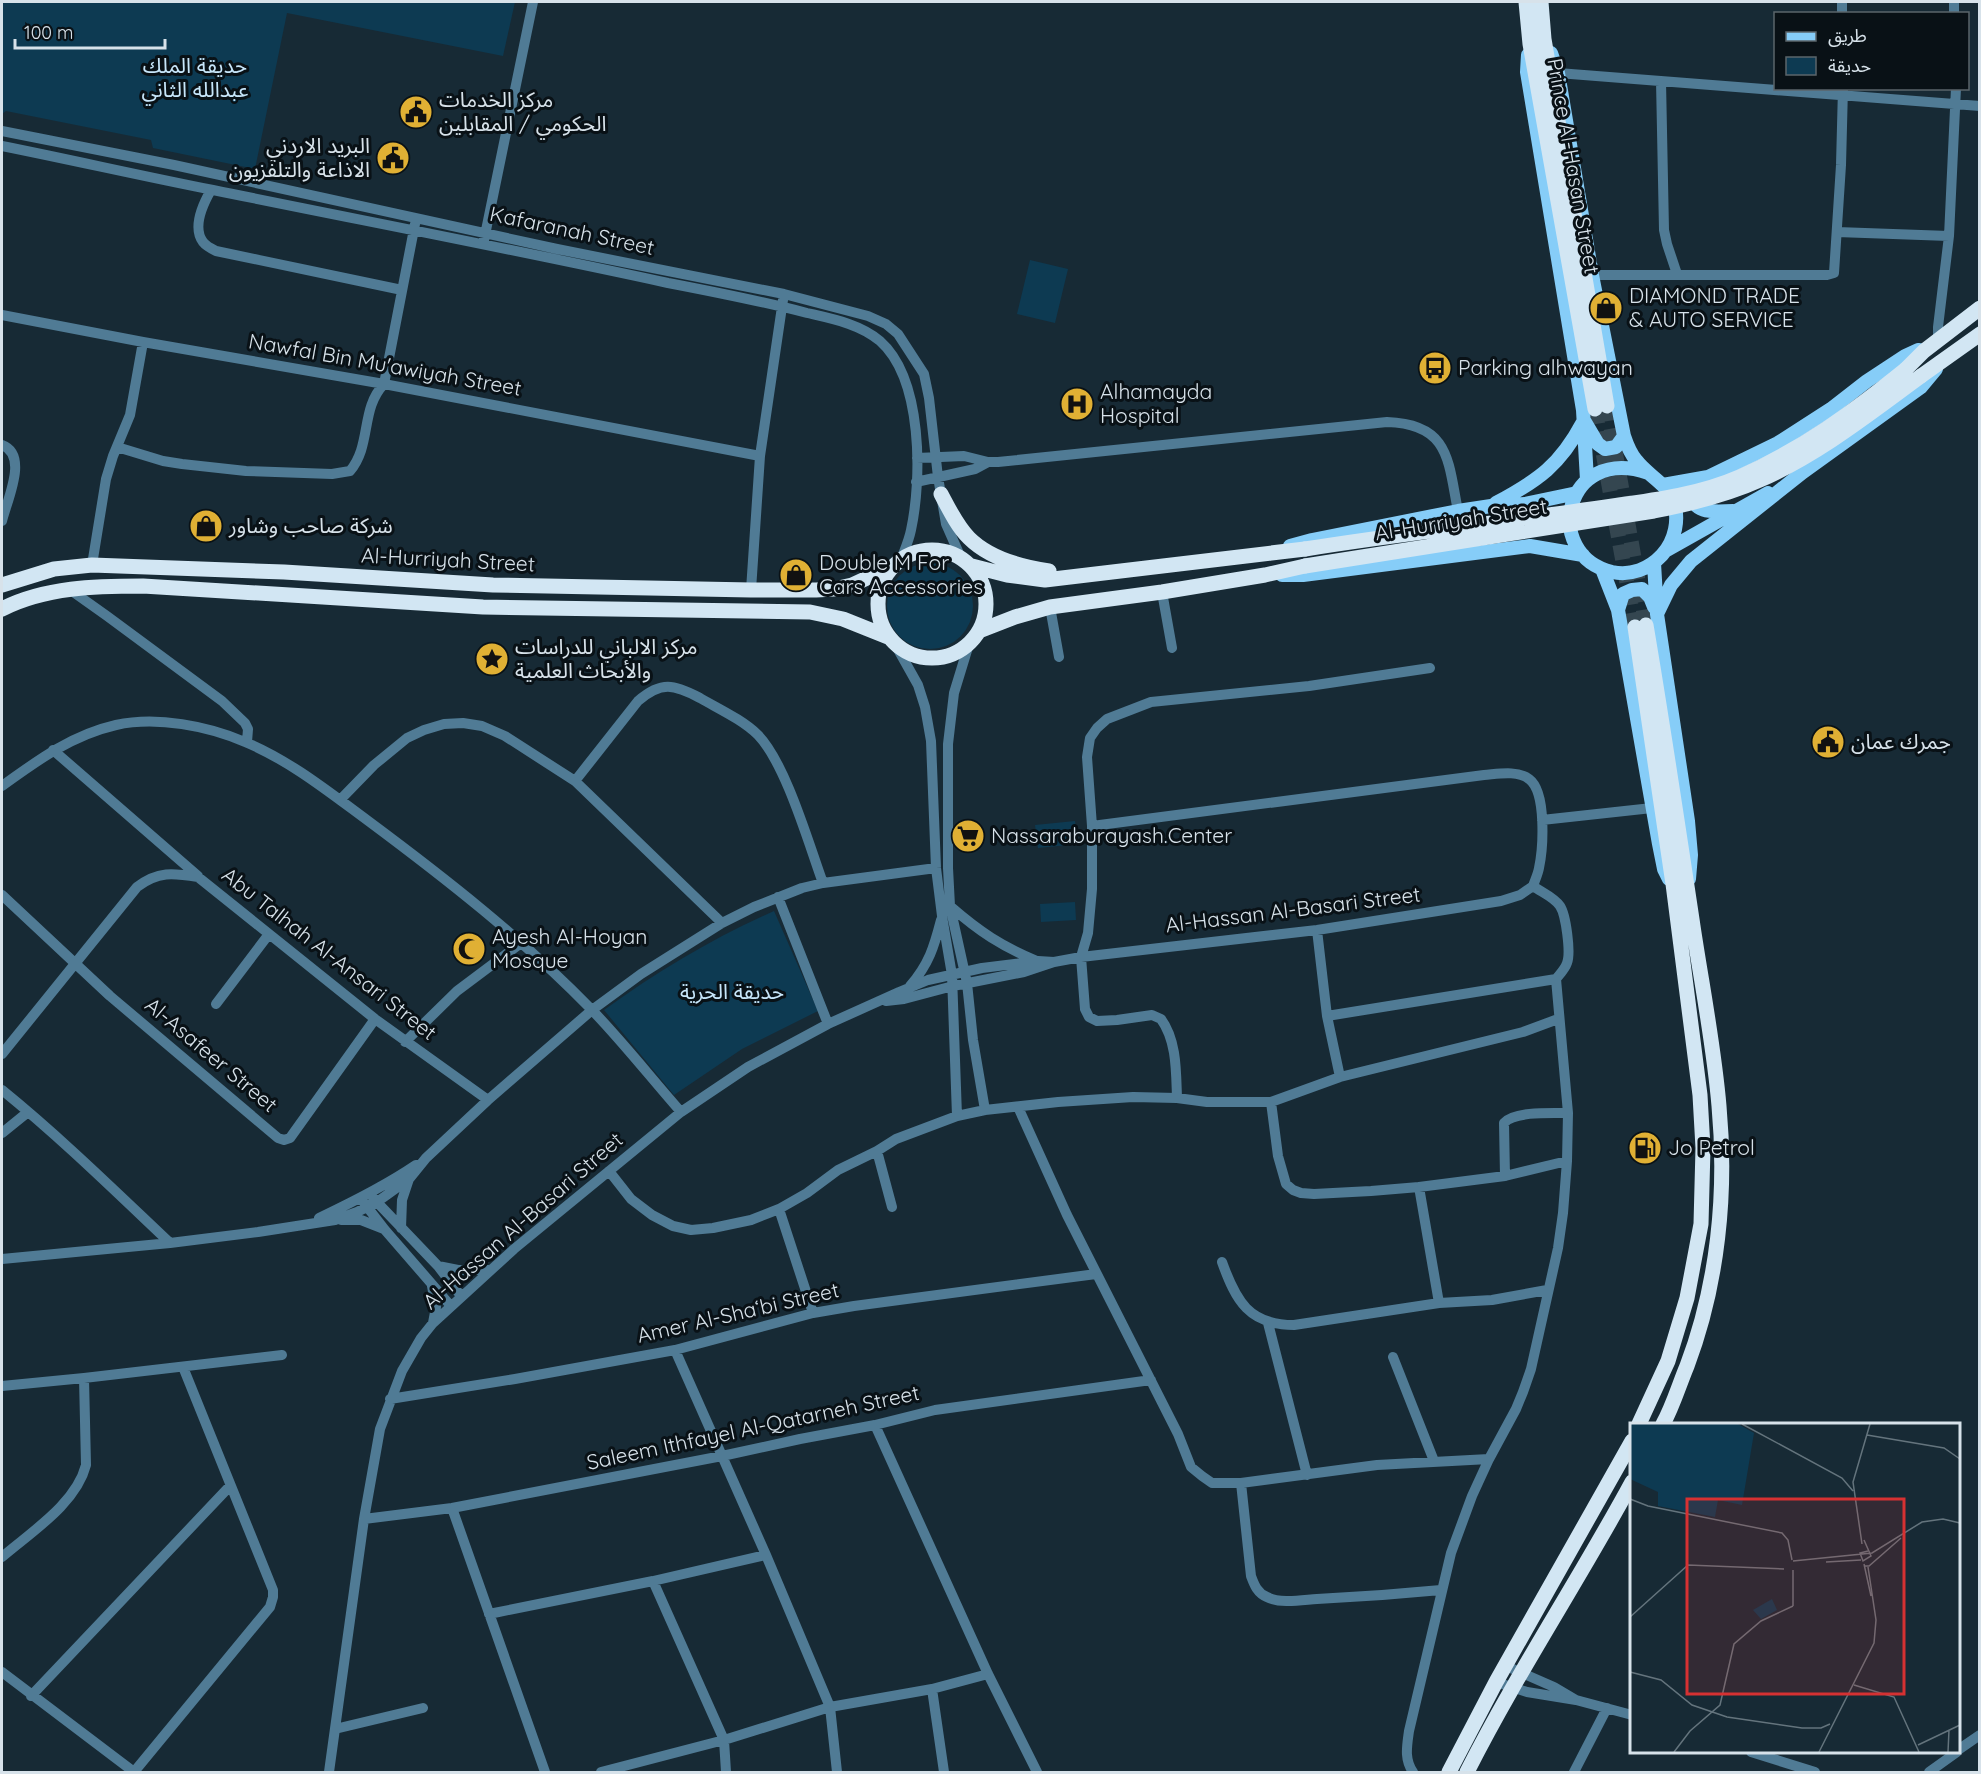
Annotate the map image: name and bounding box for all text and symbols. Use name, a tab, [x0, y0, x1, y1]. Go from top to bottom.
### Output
scale bar	[15, 12, 165, 50]
legend	[1774, 12, 1969, 90]
text: 100 m	[24, 21, 73, 44]
text: طريق	[1828, 24, 1867, 47]
park label: حديقة الملك عبدالله الثاني	[141, 52, 249, 106]
text: حديقة	[1828, 54, 1871, 77]
street label: Prince Al-Hasan Street	[1542, 56, 1606, 276]
place label: مركز الخدمات الحكومي / المقابلين	[439, 86, 607, 140]
public building icon: مركز الخدمات الحكومي / المقابلين	[398, 94, 434, 130]
place label: البريد الاردني الاذاعة والتلفزيون	[229, 132, 370, 182]
public building icon: البريد الاردني الاذاعة والتلفزيون	[375, 140, 411, 176]
street label: Kafaranah Street	[488, 200, 657, 260]
place label: DIAMOND TRADE & AUTO SERVICE	[1629, 282, 1800, 332]
shop icon: DIAMOND TRADE & AUTO SERVICE	[1588, 290, 1624, 326]
street label: Nawfal Bin Mu'awiyah Street	[247, 327, 524, 401]
bus stop icon: Parking alhwayan	[1417, 350, 1453, 386]
place label: Parking alhwayan	[1458, 354, 1633, 380]
place label: Alhamayda Hospital	[1100, 378, 1212, 428]
hospital icon: Alhamayda Hospital	[1059, 386, 1095, 422]
street label: Al-Hurriyah Street	[1373, 493, 1549, 545]
shop icon: شركة صاحب وشاور	[188, 508, 224, 544]
place label: شركة صاحب وشاور	[228, 512, 393, 538]
street label: Al-Hurriyah Street	[360, 541, 536, 577]
place label: Double M For Cars Accessories	[819, 549, 983, 599]
shop icon: Double M For Cars Accessories	[778, 557, 814, 593]
place label: مركز الالباني للدراسات والأبحاث العلمية	[515, 633, 698, 683]
place icon: مركز الالباني للدراسات والأبحاث العلمية	[474, 641, 510, 677]
public building icon: جمرك عمان	[1810, 724, 1846, 760]
place label: جمرك عمان	[1851, 728, 1951, 754]
supermarket icon: Nassaraburayash.Center	[950, 818, 986, 854]
place label: Nassaraburayash.Center	[991, 822, 1232, 848]
street label: Abu Talhah Al-Ansari Street	[217, 861, 442, 1045]
street label: Al-Hassan Al-Basari Street	[1164, 880, 1422, 938]
place label: Ayesh Al-Hoyan Mosque	[492, 923, 647, 973]
mosque icon: Ayesh Al-Hoyan Mosque	[451, 931, 487, 967]
park label: حديقة الحرية	[680, 978, 784, 1004]
street label: Al-Asafeer Street	[140, 991, 283, 1117]
street label: Al-Hassan Al-Basari Street	[417, 1126, 628, 1314]
fuel station icon: Jo Petrol	[1627, 1130, 1663, 1166]
place label: Jo Petrol	[1668, 1134, 1755, 1160]
street label: Amer Al-Sha‘bi Street	[634, 1276, 841, 1348]
street label: Saleem Ithfayel Al-Qatarneh Street	[584, 1379, 921, 1475]
inset map	[1630, 1423, 1960, 1753]

